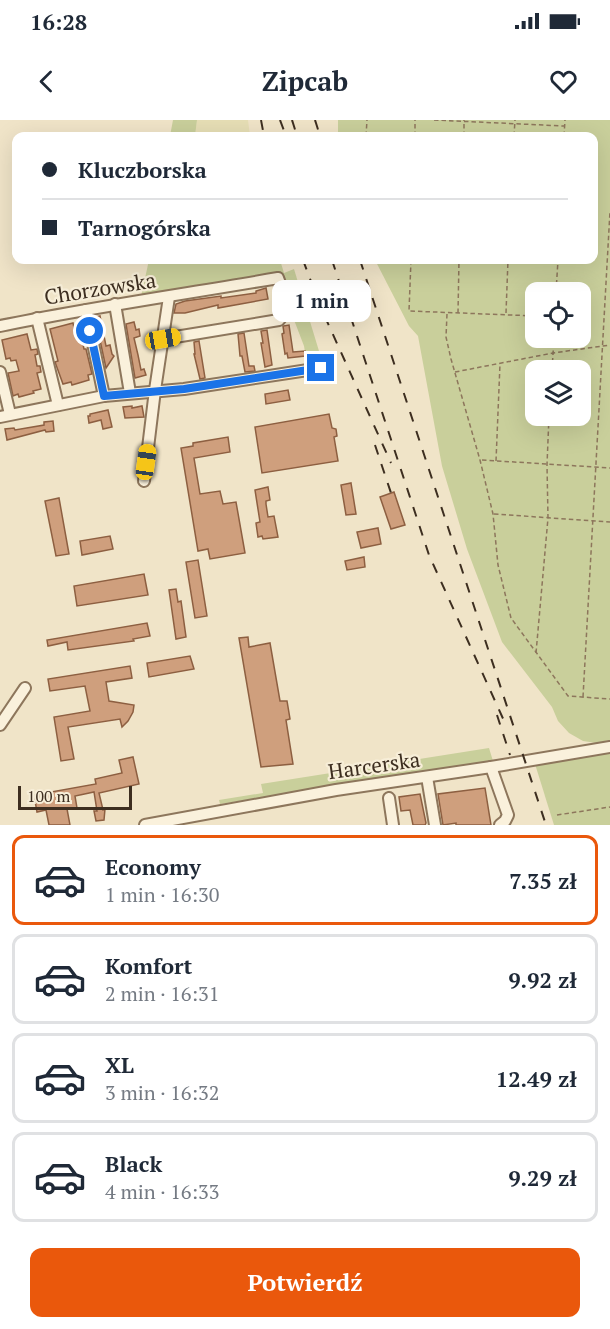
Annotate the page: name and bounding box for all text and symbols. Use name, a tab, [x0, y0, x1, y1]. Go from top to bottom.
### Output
text: 16:28	[30, 7, 87, 36]
text: Zipcab	[262, 63, 348, 99]
icon: back	[30, 65, 63, 98]
icon: heart	[547, 65, 580, 98]
text: Kluczborska	[78, 155, 207, 184]
text: Tarnogórska	[78, 213, 211, 242]
street label: Chorzowska	[42, 265, 158, 311]
callout: 1 min	[272, 281, 370, 323]
map controls	[525, 282, 591, 426]
button: locate	[525, 282, 591, 348]
text: 1 min	[294, 287, 349, 314]
route start	[76, 317, 103, 344]
car	[144, 327, 182, 351]
route end	[307, 354, 334, 381]
button: layers	[525, 360, 591, 426]
car	[135, 443, 157, 481]
street label: Harcerska	[326, 745, 422, 785]
scale bar	[18, 783, 132, 810]
text: 100 m	[27, 785, 70, 807]
text: Economy	[105, 852, 201, 881]
icon: car	[33, 853, 87, 907]
text: 7.35 zł	[509, 866, 577, 895]
text: 1 min · 16:30	[105, 881, 219, 908]
text: Komfort	[105, 951, 192, 980]
icon: car	[33, 952, 87, 1006]
text: 9.92 zł	[508, 965, 577, 994]
text: 2 min · 16:31	[105, 980, 219, 1007]
text: XL	[105, 1050, 134, 1079]
icon: car	[33, 1051, 87, 1105]
text: 12.49 zł	[496, 1064, 577, 1093]
text: 3 min · 16:32	[105, 1079, 219, 1106]
text: Black	[105, 1149, 162, 1178]
icon: car	[33, 1150, 87, 1204]
text: 9.29 zł	[508, 1163, 577, 1192]
text: 4 min · 16:33	[105, 1178, 219, 1205]
button: Potwierdź	[30, 1248, 580, 1317]

